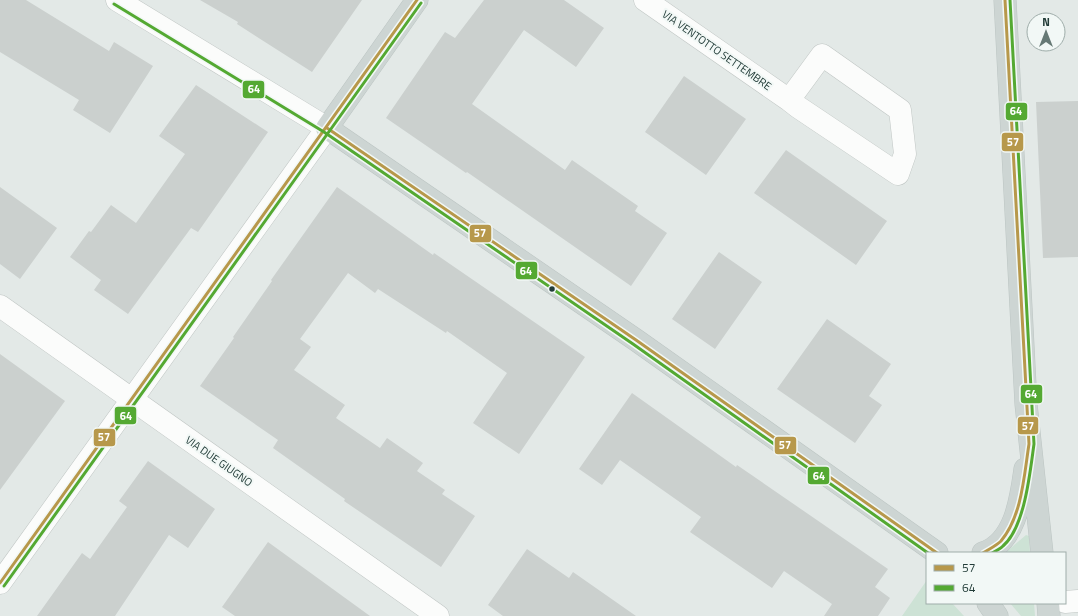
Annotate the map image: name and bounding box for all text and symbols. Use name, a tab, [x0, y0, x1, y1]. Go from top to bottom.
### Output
street label: VIA VENTOTTO SETTEMBRE	[659, 6, 775, 94]
north arrow	[1026, 12, 1066, 52]
text: N	[1042, 14, 1050, 30]
line badge: 64	[242, 80, 265, 99]
text: 64	[248, 81, 260, 97]
line badge: 64	[1005, 102, 1028, 121]
text: 64	[1010, 103, 1022, 119]
line badge: 57	[1001, 132, 1024, 152]
text: 57	[1007, 134, 1019, 150]
line badge: 57	[469, 224, 492, 243]
text: 57	[474, 225, 486, 241]
line badge: 64	[515, 261, 538, 280]
text: 64	[520, 263, 532, 279]
unlabelled marker	[547, 284, 557, 294]
line badge: 64	[1020, 384, 1043, 404]
text: 64	[1025, 386, 1037, 402]
line badge: 64	[114, 406, 137, 425]
text: 64	[120, 408, 132, 424]
line badge: 57	[1017, 416, 1039, 435]
text: 57	[1022, 418, 1034, 434]
line badge: 57	[93, 428, 116, 447]
text: 57	[98, 429, 110, 445]
street label: VIA DUE GIUGNO	[182, 432, 256, 490]
line badge: 57	[774, 436, 797, 455]
text: 57	[779, 437, 791, 453]
line badge: 64	[807, 466, 830, 485]
text: 64	[813, 468, 825, 484]
legend	[926, 552, 1066, 604]
text: 57	[962, 558, 975, 577]
text: 64	[962, 578, 976, 597]

